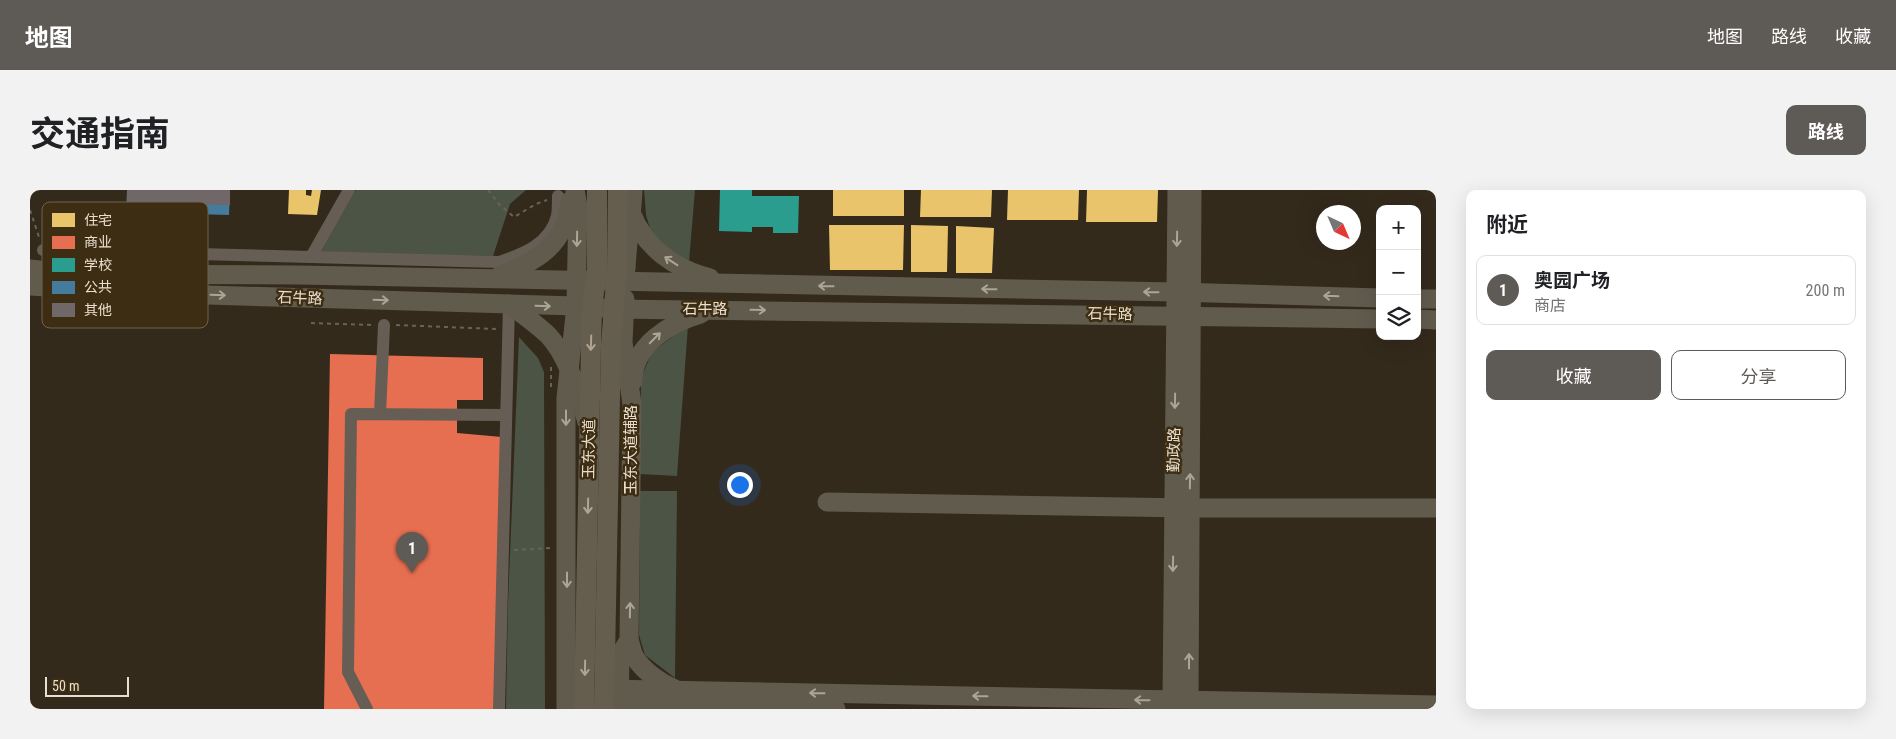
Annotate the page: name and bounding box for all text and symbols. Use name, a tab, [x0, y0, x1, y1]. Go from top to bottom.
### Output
text: 地图	[25, 24, 73, 52]
text: 地图	[1707, 26, 1743, 47]
text: 路线	[1771, 26, 1807, 47]
text: 收藏	[1835, 26, 1871, 47]
button: 路线	[1786, 105, 1866, 155]
text: 交通指南	[30, 114, 170, 155]
legend	[42, 202, 208, 328]
north arrow	[1316, 205, 1361, 250]
map controls	[1376, 205, 1421, 340]
button: +	[1376, 205, 1421, 250]
text: 住宅	[84, 212, 112, 228]
text: 附近	[1486, 213, 1528, 237]
one-way arrow	[572, 230, 582, 246]
one-way arrow	[1172, 230, 1181, 246]
text: 商业	[84, 234, 112, 250]
button: −	[1376, 250, 1421, 295]
one-way arrow	[665, 256, 679, 266]
text: 学校	[84, 257, 112, 273]
text: 奥园广场	[1534, 269, 1610, 292]
text: 公共	[84, 279, 112, 295]
one-way arrow	[818, 281, 834, 291]
text: 1	[1499, 281, 1507, 300]
text: 200 m	[1806, 281, 1845, 300]
one-way arrow	[981, 284, 997, 293]
one-way arrow	[1143, 287, 1159, 296]
street label: 石牛路	[277, 288, 323, 308]
one-way arrow	[210, 291, 226, 300]
one-way arrow	[1323, 292, 1339, 301]
button: layers	[1376, 295, 1421, 340]
one-way arrow	[373, 296, 389, 305]
text: 商店	[1534, 296, 1566, 315]
street label: 石牛路	[682, 300, 728, 318]
one-way arrow	[535, 301, 551, 310]
text: 其他	[84, 302, 112, 318]
one-way arrow	[750, 305, 766, 315]
street label: 石牛路	[1087, 305, 1133, 323]
one-way arrow	[649, 332, 661, 344]
one-way arrow	[586, 335, 596, 351]
button: 收藏	[1486, 350, 1661, 400]
button: 分享	[1671, 350, 1846, 400]
one-way arrow	[1170, 392, 1180, 409]
street label: 玉东大道辅路	[622, 405, 640, 495]
one-way arrow	[561, 410, 571, 426]
street label: 玉东大道	[579, 419, 599, 479]
street label: 勤政路	[1165, 427, 1183, 473]
your location	[727, 472, 753, 498]
one-way arrow	[1185, 474, 1194, 490]
one-way arrow	[583, 498, 592, 514]
pin: 1	[396, 532, 428, 573]
one-way arrow	[1168, 555, 1178, 571]
one-way arrow	[562, 572, 572, 588]
one-way arrow	[625, 603, 635, 619]
one-way arrow	[1184, 654, 1194, 670]
one-way arrow	[580, 660, 589, 676]
scale bar	[45, 674, 129, 697]
text: 50 m	[52, 678, 80, 694]
one-way arrow	[810, 688, 826, 698]
one-way arrow	[972, 692, 988, 701]
one-way arrow	[1135, 695, 1151, 704]

